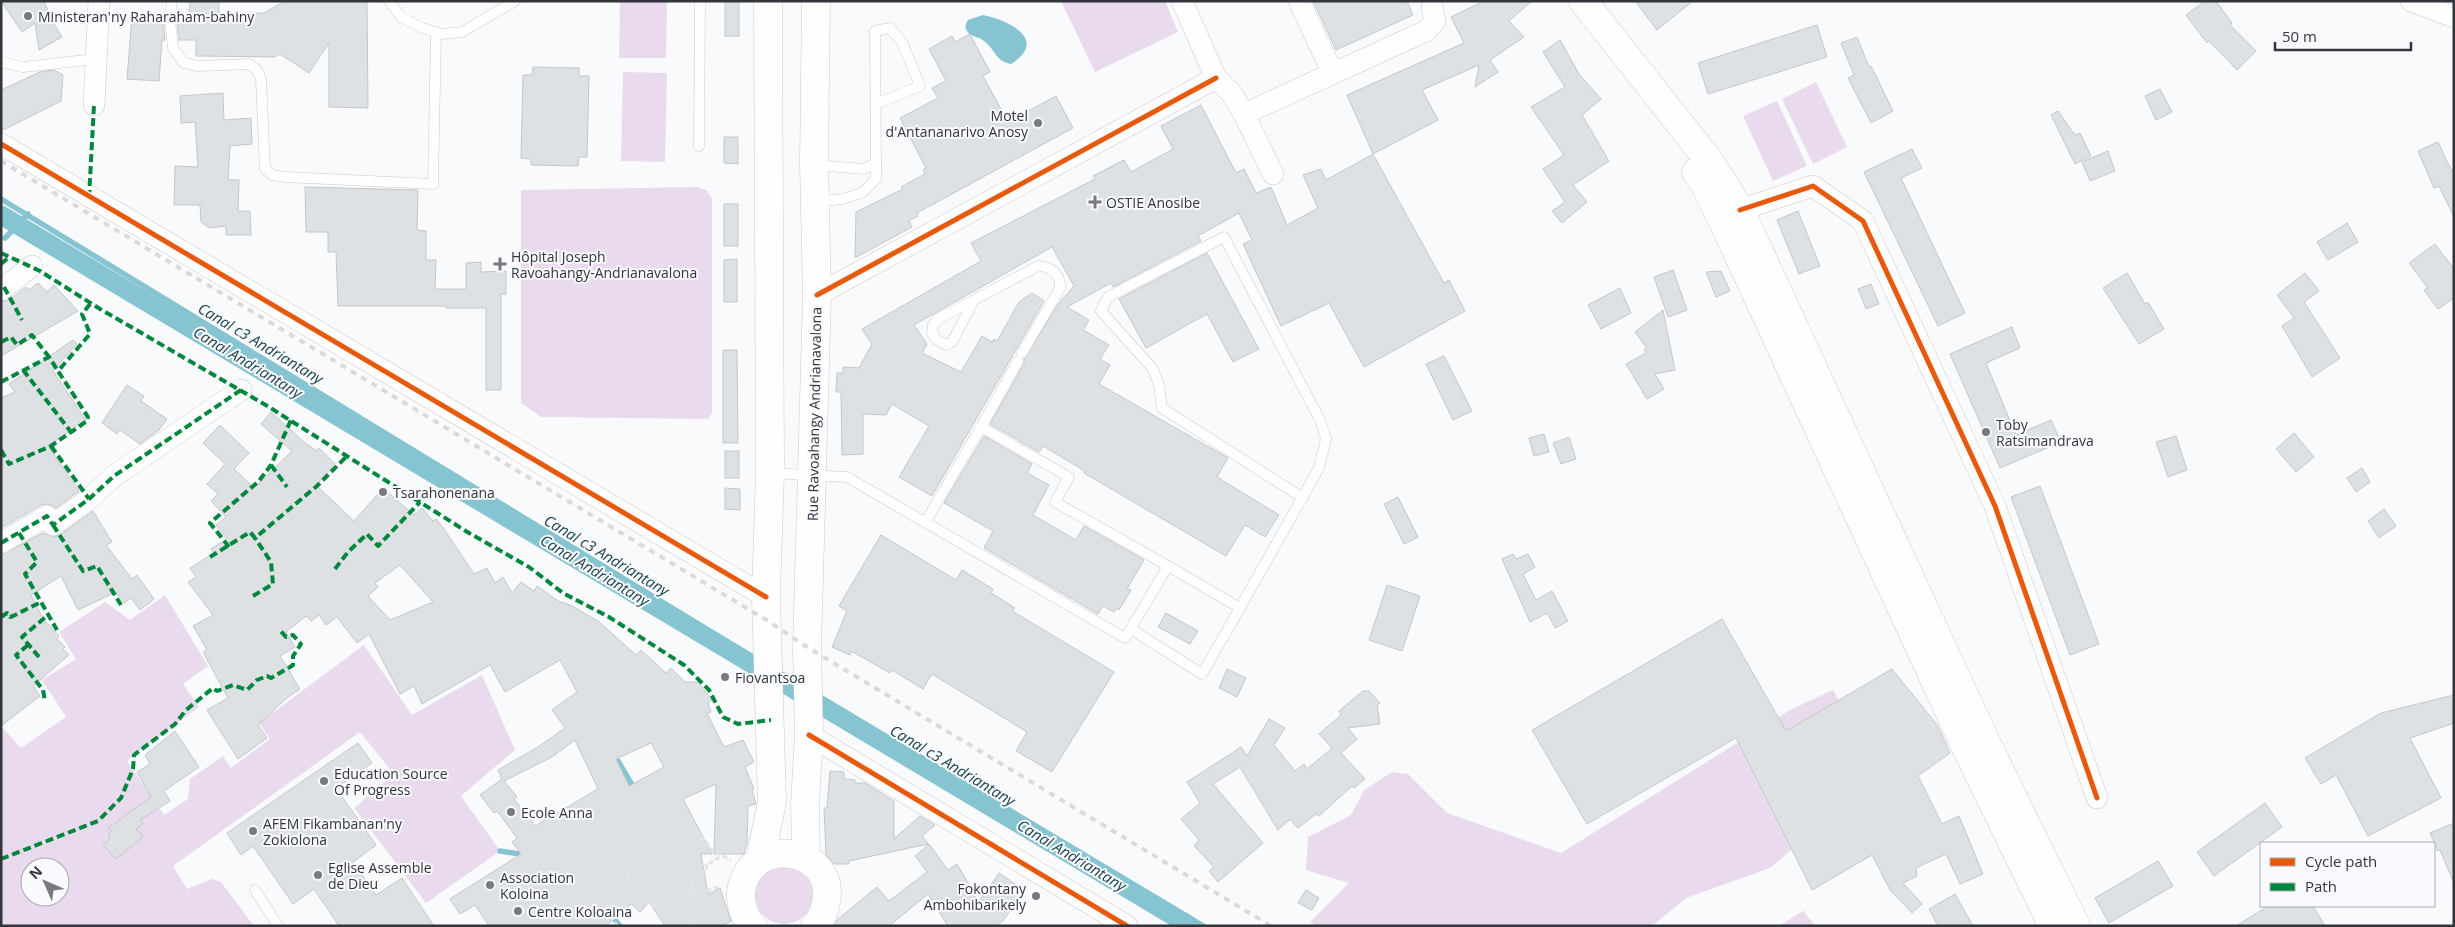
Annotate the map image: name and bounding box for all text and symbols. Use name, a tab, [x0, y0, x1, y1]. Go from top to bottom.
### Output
place label: Ministeran'ny Raharaham-bahiny	[38, 7, 255, 26]
marker: Ministeran'ny Raharaham-bahiny	[22, 10, 34, 22]
scale bar	[2275, 20, 2411, 52]
text: 50 m	[2282, 26, 2317, 46]
place label: Motel d'Antananarivo Anosy	[886, 106, 1029, 141]
marker: Motel d'Antananarivo Anosy	[1032, 117, 1044, 129]
place label: OSTIE Anosibe	[1106, 193, 1200, 212]
marker: OSTIE Anosibe	[1088, 195, 1102, 209]
place label: Hôpital Joseph Ravoahangy-Andrianavalona	[511, 247, 697, 282]
marker: Hôpital Joseph Ravoahangy-Andrianavalona	[493, 257, 507, 271]
water label: Canal c3 Andriantany	[195, 298, 328, 389]
street label: Rue Ravoahangy Andrianavalona	[803, 307, 825, 521]
water label: Canal Andriantany	[190, 322, 307, 403]
place label: Toby Ratsimandrava	[1996, 415, 2094, 450]
marker: Toby Ratsimandrava	[1980, 426, 1992, 438]
place label: Tsarahonenana	[393, 483, 495, 502]
marker: Tsarahonenana	[377, 486, 389, 498]
water label: Canal c3 Andriantany	[541, 510, 674, 601]
water label: Canal Andriantany	[537, 530, 654, 611]
place label: Fiovantsoa	[735, 668, 805, 687]
marker: Fiovantsoa	[719, 671, 731, 683]
water label: Canal c3 Andriantany	[887, 720, 1020, 811]
place label: Education Source Of Progress	[334, 764, 448, 799]
marker: Education Source Of Progress	[318, 775, 330, 787]
place label: Ecole Anna	[521, 803, 593, 822]
marker: Ecole Anna	[505, 806, 517, 818]
place label: AFEM Fikambanan'ny Zokiolona	[263, 814, 403, 849]
water label: Canal Andriantany	[1014, 815, 1131, 896]
marker: AFEM Fikambanan'ny Zokiolona	[247, 825, 259, 837]
legend	[2260, 842, 2435, 907]
text: Cycle path	[2305, 851, 2377, 871]
north arrow	[20, 857, 70, 907]
place label: Eglise Assemble de Dieu	[328, 858, 432, 893]
text: N	[25, 862, 46, 883]
place label: Association Koloina	[500, 868, 574, 903]
marker: Eglise Assemble de Dieu	[312, 869, 324, 881]
text: Path	[2305, 876, 2337, 896]
marker: Association Koloina	[484, 879, 496, 891]
place label: Fokontany Ambohibarikely	[924, 879, 1027, 914]
marker: Fokontany Ambohibarikely	[1030, 890, 1042, 902]
place label: Centre Koloaina	[528, 902, 632, 921]
marker: Centre Koloaina	[512, 905, 524, 917]

